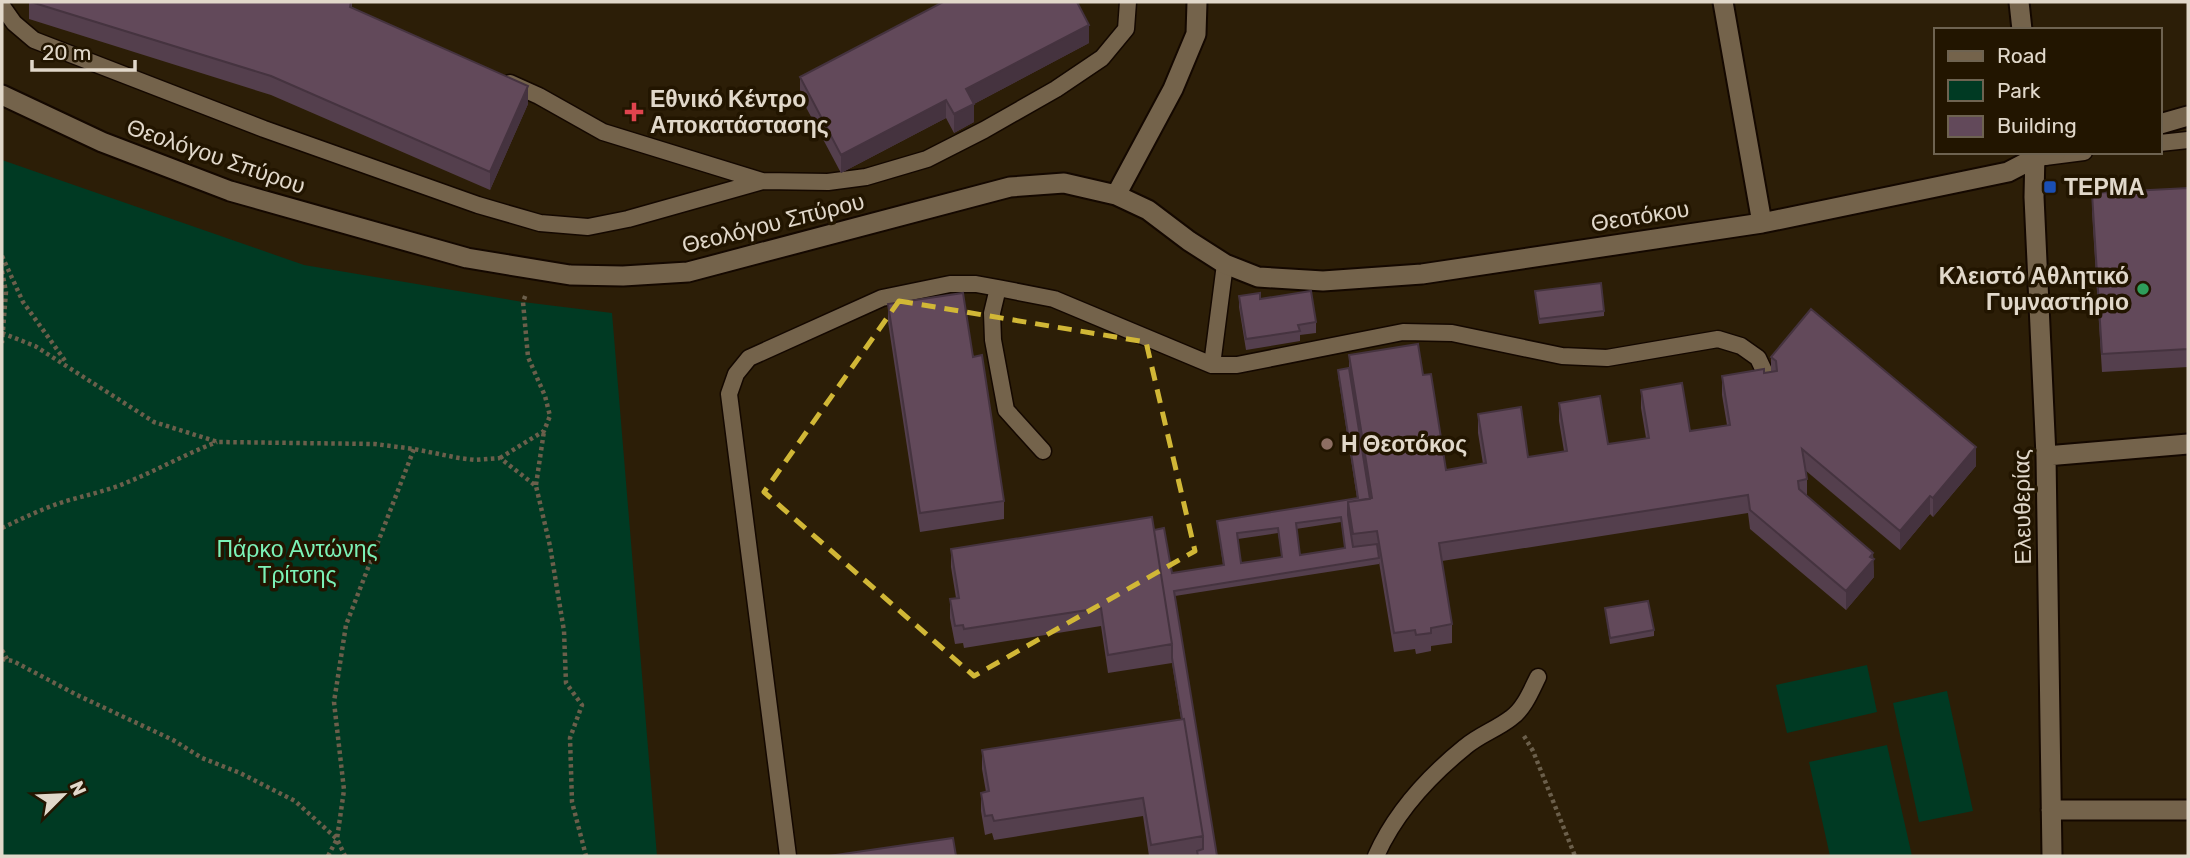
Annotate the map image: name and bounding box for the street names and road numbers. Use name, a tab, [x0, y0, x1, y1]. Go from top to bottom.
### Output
street label: Θεολόγου Σπύρου	[123, 112, 309, 200]
street label: Θεολόγου Σπύρου	[679, 187, 867, 259]
street label: Θεοτόκου	[1589, 194, 1691, 238]
street label: Ελευθερίας	[2007, 449, 2037, 565]

